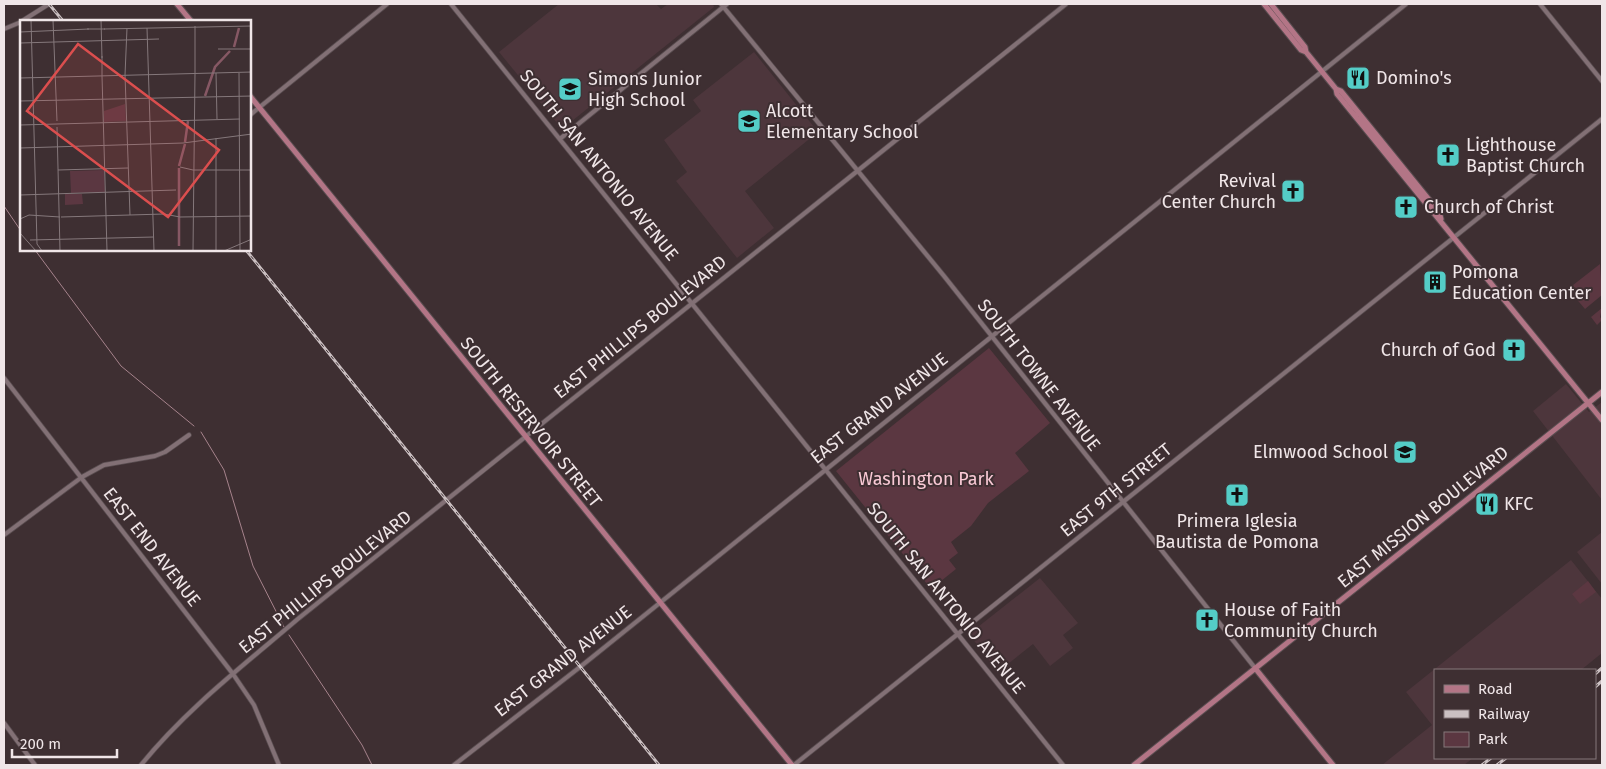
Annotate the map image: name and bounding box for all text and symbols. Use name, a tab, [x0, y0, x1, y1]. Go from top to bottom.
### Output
inset map	[20, 20, 251, 251]
street label: SOUTH SAN ANTONIO AVENUE	[515, 65, 683, 265]
restaurant icon: Domino's	[1345, 65, 1371, 91]
place label: Domino's	[1376, 67, 1452, 89]
place label: Simons Junior High School	[588, 68, 702, 111]
school or university icon: Simons Junior High School	[557, 76, 583, 102]
place label: Alcott Elementary School	[766, 100, 918, 143]
school or university icon: Alcott Elementary School	[736, 108, 762, 134]
place label: Lighthouse Baptist Church	[1466, 134, 1585, 177]
church icon: Lighthouse Baptist Church	[1435, 142, 1461, 168]
place label: Revival Center Church	[1162, 170, 1276, 213]
church icon: Revival Center Church	[1280, 178, 1306, 204]
church icon: Church of Christ	[1393, 194, 1419, 220]
place label: Church of Christ	[1424, 196, 1554, 218]
street label: EAST PHILLIPS BOULEVARD	[549, 251, 731, 403]
place label: Pomona Education Center	[1452, 261, 1591, 304]
building icon: Pomona Education Center	[1422, 269, 1448, 295]
street label: SOUTH TOWNE AVENUE	[973, 295, 1105, 455]
street label: SOUTH RESERVOIR STREET	[456, 332, 607, 512]
church icon: Church of God	[1501, 337, 1527, 363]
place label: Church of God	[1381, 339, 1496, 361]
street label: EAST GRAND AVENUE	[806, 348, 952, 468]
street label: EAST 9TH STREET	[1056, 438, 1177, 542]
school or university icon: Elmwood School	[1392, 439, 1418, 465]
place label: Elmwood School	[1253, 441, 1388, 463]
street label: EAST MISSION BOULEVARD	[1333, 441, 1513, 593]
park label: Washington Park	[858, 468, 994, 490]
church icon: Primera Iglesia Bautista de Pomona	[1224, 482, 1250, 508]
street label: EAST END AVENUE	[99, 483, 205, 611]
restaurant icon: KFC	[1474, 491, 1500, 517]
place label: KFC	[1504, 493, 1533, 515]
street label: SOUTH SAN ANTONIO AVENUE	[862, 498, 1030, 698]
street label: EAST PHILLIPS BOULEVARD	[234, 506, 416, 658]
place label: Primera Iglesia Bautista de Pomona	[1155, 510, 1319, 553]
place label: House of Faith Community Church	[1224, 599, 1378, 642]
street label: EAST GRAND AVENUE	[490, 601, 636, 721]
church icon: House of Faith Community Church	[1194, 607, 1220, 633]
legend	[1434, 669, 1596, 759]
text: Road	[1478, 680, 1513, 698]
text: Railway	[1478, 705, 1530, 723]
scale bar	[12, 726, 118, 758]
text: Park	[1478, 730, 1508, 748]
text: 200 m	[20, 735, 61, 753]

